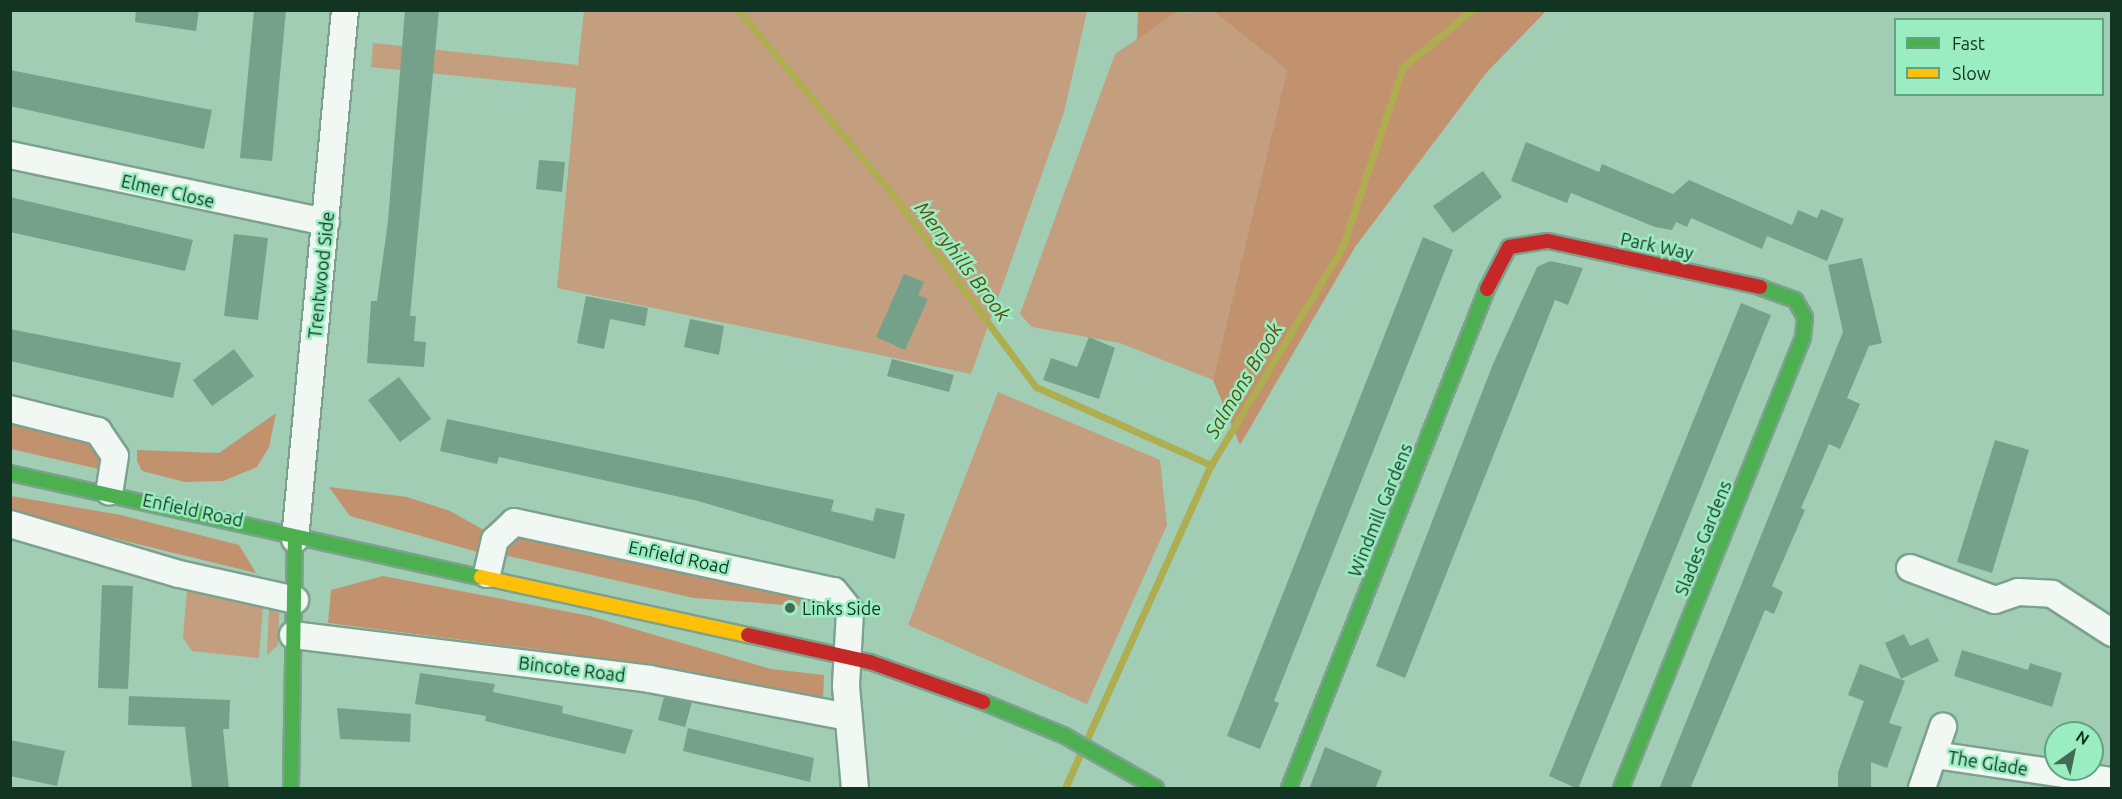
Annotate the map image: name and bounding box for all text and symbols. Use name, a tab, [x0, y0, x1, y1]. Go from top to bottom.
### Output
legend	[1894, 18, 2104, 96]
text: Fast	[1952, 33, 1985, 53]
text: Slow	[1952, 63, 1991, 83]
street label: Elmer Close	[119, 170, 217, 212]
water label: Merryhills Brook	[910, 196, 1016, 326]
street label: Trentwood Side	[304, 211, 338, 339]
street label: Park Way	[1619, 228, 1695, 264]
water label: Salmons Brook	[1199, 318, 1287, 442]
street label: Windmill Gardens	[1343, 440, 1417, 580]
street label: Slades Gardens	[1670, 477, 1736, 599]
street label: Enfield Road	[141, 489, 245, 531]
street label: Enfield Road	[627, 536, 731, 578]
place label: Links Side	[802, 597, 881, 619]
marker: Links Side	[783, 601, 797, 615]
street label: Bincote Road	[517, 652, 627, 686]
north arrow	[2044, 721, 2104, 781]
text: N	[2073, 727, 2093, 748]
street label: The Glade	[1946, 746, 2030, 780]

